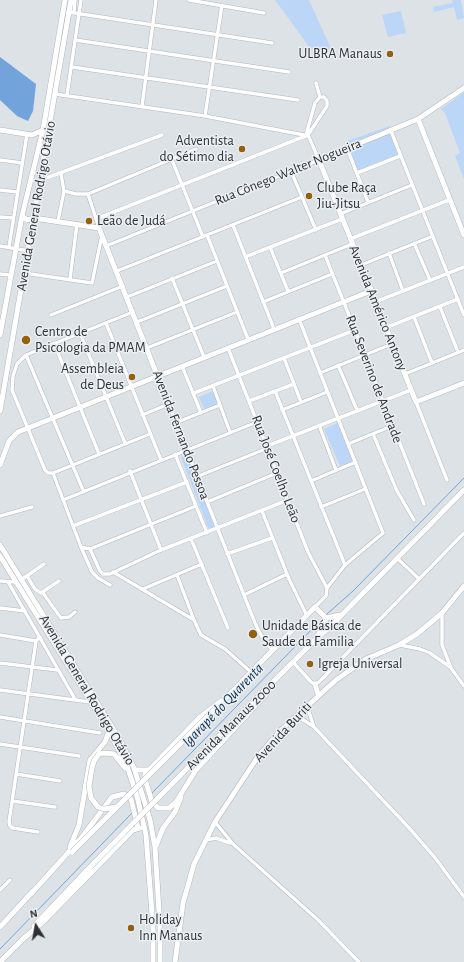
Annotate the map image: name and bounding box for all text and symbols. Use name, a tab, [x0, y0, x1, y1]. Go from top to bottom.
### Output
place label: ULBRA Manaus	[298, 46, 382, 62]
marker: ULBRA Manaus	[385, 49, 395, 59]
street label: Avenida General Rodrigo Otávio	[13, 120, 59, 292]
place label: Adventista do Sétimo dia	[159, 133, 234, 166]
street label: Rua Cônego Walter Nogueira	[212, 135, 364, 209]
marker: Adventista do Sétimo dia	[237, 144, 247, 154]
place label: Clube Raça Jiu-Jitsu	[317, 180, 376, 212]
marker: Clube Raça Jiu-Jitsu	[304, 191, 314, 201]
place label: Leão de Judá	[97, 213, 166, 229]
marker: Leão de Judá	[84, 216, 94, 226]
street label: Avenida Américo Antony	[345, 243, 411, 373]
street label: Rua Severino de Andrade	[342, 313, 406, 445]
place label: Centro de Psicologia da PMAM	[35, 324, 146, 356]
marker: Centro de Psicologia da PMAM	[20, 334, 32, 346]
place label: Assembleia de Deus	[61, 361, 124, 394]
street label: Avenida Fernando Pessoa	[149, 368, 213, 502]
marker: Assembleia de Deus	[127, 372, 137, 382]
street label: Rua José Coelho Leão	[248, 413, 304, 525]
street label: Avenida General Rodrigo Otávio	[35, 612, 139, 768]
place label: Unidade Básica de Saude da Familia	[262, 618, 361, 650]
marker: Unidade Básica de Saude da Familia	[247, 628, 259, 640]
place label: Igreja Universal	[318, 656, 403, 672]
water label: Igarapé do Quarenta	[179, 659, 267, 751]
marker: Igreja Universal	[305, 659, 315, 669]
street label: Avenida Manaus 2000	[182, 676, 280, 774]
street label: Avenida Buriti	[251, 698, 315, 766]
north arrow	[16, 906, 56, 946]
text: N	[29, 908, 38, 920]
place label: Holiday Inn Manaus	[139, 912, 202, 944]
marker: Holiday Inn Manaus	[126, 923, 136, 933]

